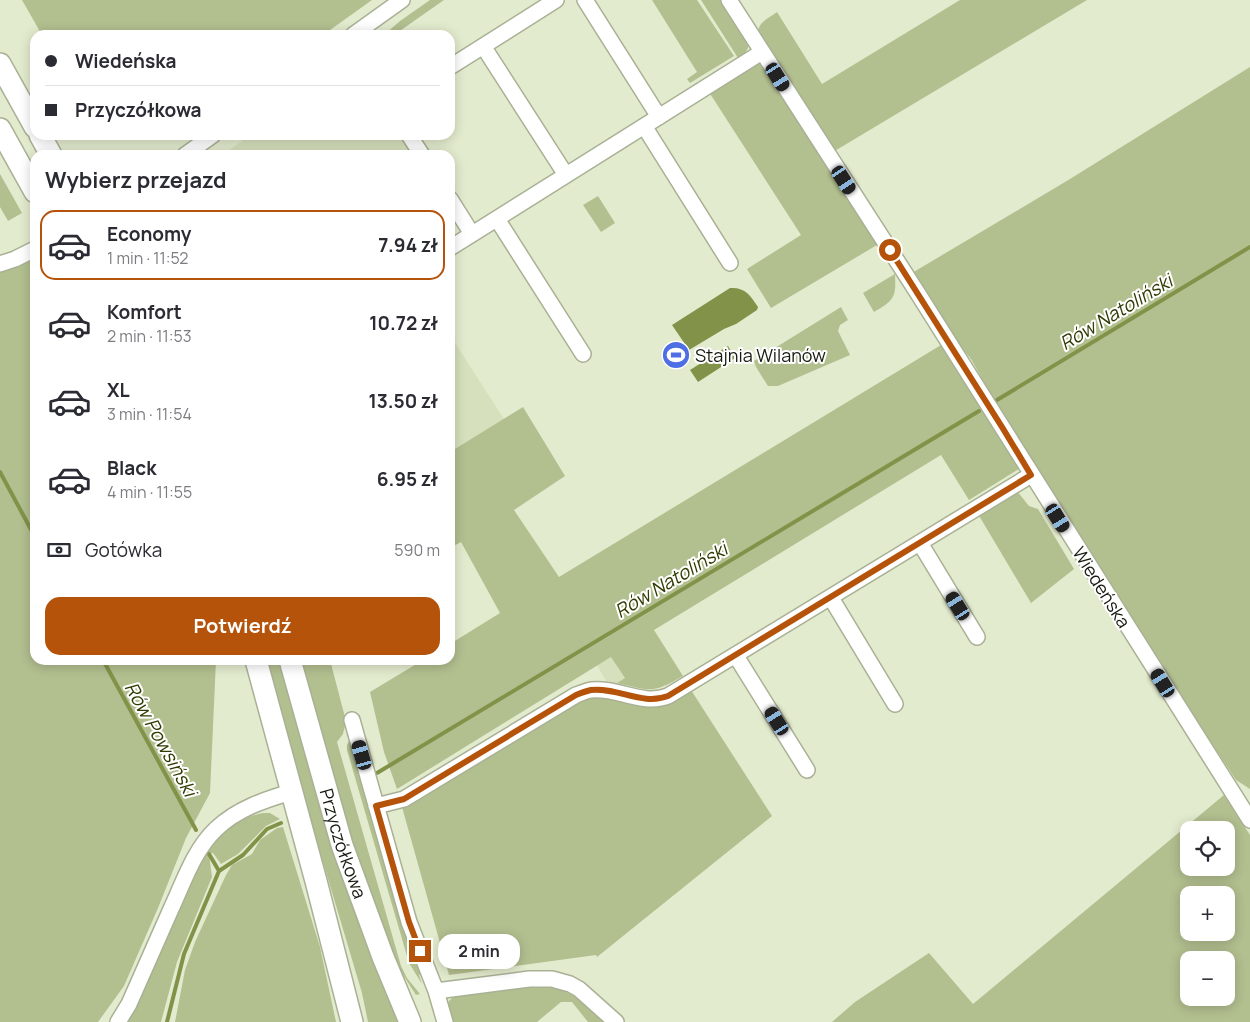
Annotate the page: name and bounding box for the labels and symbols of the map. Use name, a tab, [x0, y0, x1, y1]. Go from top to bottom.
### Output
car	[763, 60, 792, 94]
car	[829, 163, 858, 197]
route start	[879, 239, 901, 261]
water label: Rów Natoliński	[1055, 267, 1179, 356]
sports icon: Stajnia Wilanów	[661, 340, 691, 370]
place label: Stajnia Wilanów	[695, 343, 826, 367]
car	[1043, 501, 1072, 535]
water label: Rów Natoliński	[610, 535, 734, 624]
street label: Wiedeńska	[1068, 542, 1136, 632]
car	[943, 589, 972, 623]
car	[1148, 666, 1177, 700]
water label: Rów Powsiński	[119, 677, 204, 803]
car	[762, 704, 791, 738]
car	[350, 739, 373, 771]
street label: Przyczółkowa	[315, 786, 373, 902]
callout: 2 min	[438, 934, 520, 968]
route end	[409, 940, 431, 962]

